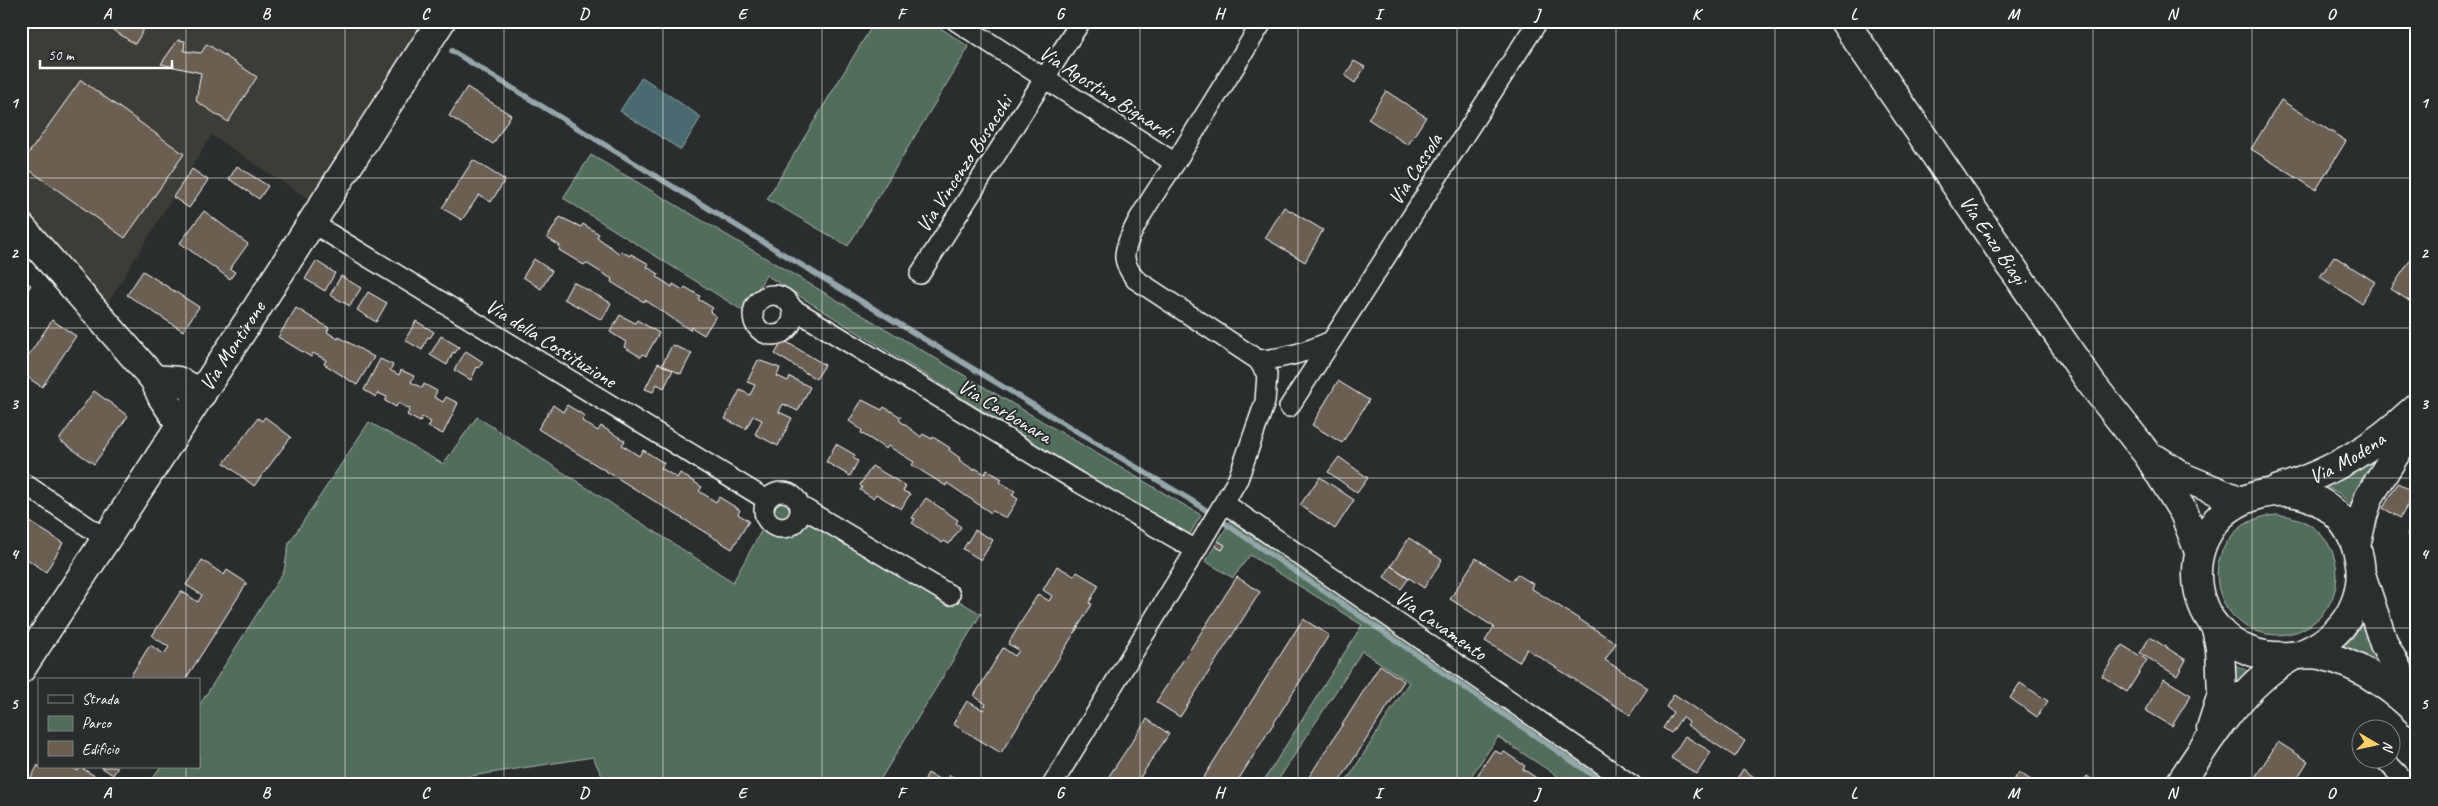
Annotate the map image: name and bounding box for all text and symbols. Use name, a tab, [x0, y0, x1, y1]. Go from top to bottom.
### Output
text: A	[103, 4, 113, 24]
text: B	[262, 4, 272, 24]
text: C	[421, 4, 431, 24]
text: D	[579, 4, 590, 24]
text: E	[738, 4, 749, 24]
text: F	[897, 4, 908, 24]
text: G	[1056, 4, 1066, 24]
text: H	[1214, 4, 1226, 24]
text: I	[1375, 4, 1385, 24]
text: J	[1533, 4, 1542, 24]
text: K	[1692, 4, 1704, 24]
text: L	[1851, 4, 1859, 24]
text: M	[2007, 4, 2021, 24]
text: N	[2167, 4, 2180, 24]
text: O	[2327, 4, 2337, 24]
scale bar	[40, 38, 172, 70]
street label: Via Agostino Bignardi	[1034, 39, 1180, 146]
text: 50 m	[48, 46, 75, 65]
street label: Via Vincenzo Busacchi	[910, 88, 1020, 237]
text: 1	[10, 93, 19, 113]
text: 1	[2420, 93, 2429, 113]
street label: Via Cassola	[1382, 127, 1449, 210]
street label: Via Enzo Biagi	[1954, 190, 2035, 292]
text: 2	[10, 243, 19, 263]
text: 2	[2420, 243, 2429, 263]
street label: Via della Costituzione	[481, 292, 623, 395]
street label: Via Montirone	[193, 295, 272, 396]
street label: Via Carbonara	[953, 373, 1059, 450]
text: 3	[10, 394, 19, 414]
text: 3	[2420, 394, 2429, 414]
street label: Via Modena	[2305, 425, 2391, 490]
text: 4	[10, 544, 19, 564]
text: 4	[2420, 544, 2429, 564]
street label: Via Cavamento	[1390, 584, 1493, 667]
legend	[38, 678, 200, 768]
text: Strada	[82, 690, 119, 709]
text: 5	[11, 694, 20, 714]
text: 5	[2421, 694, 2430, 714]
text: Parco	[82, 714, 113, 733]
north arrow	[2350, 718, 2400, 768]
text: Edificio	[82, 740, 120, 759]
text: N	[2379, 740, 2397, 754]
text: A	[103, 783, 113, 803]
text: B	[262, 783, 272, 803]
text: C	[421, 783, 431, 803]
text: D	[579, 783, 590, 803]
text: E	[738, 783, 749, 803]
text: F	[897, 783, 908, 803]
text: G	[1056, 783, 1066, 803]
text: H	[1214, 783, 1226, 803]
text: I	[1375, 783, 1385, 803]
text: J	[1533, 783, 1542, 803]
text: K	[1692, 783, 1704, 803]
text: L	[1851, 783, 1859, 803]
text: M	[2007, 783, 2021, 803]
text: N	[2167, 783, 2180, 803]
text: O	[2327, 783, 2337, 803]

